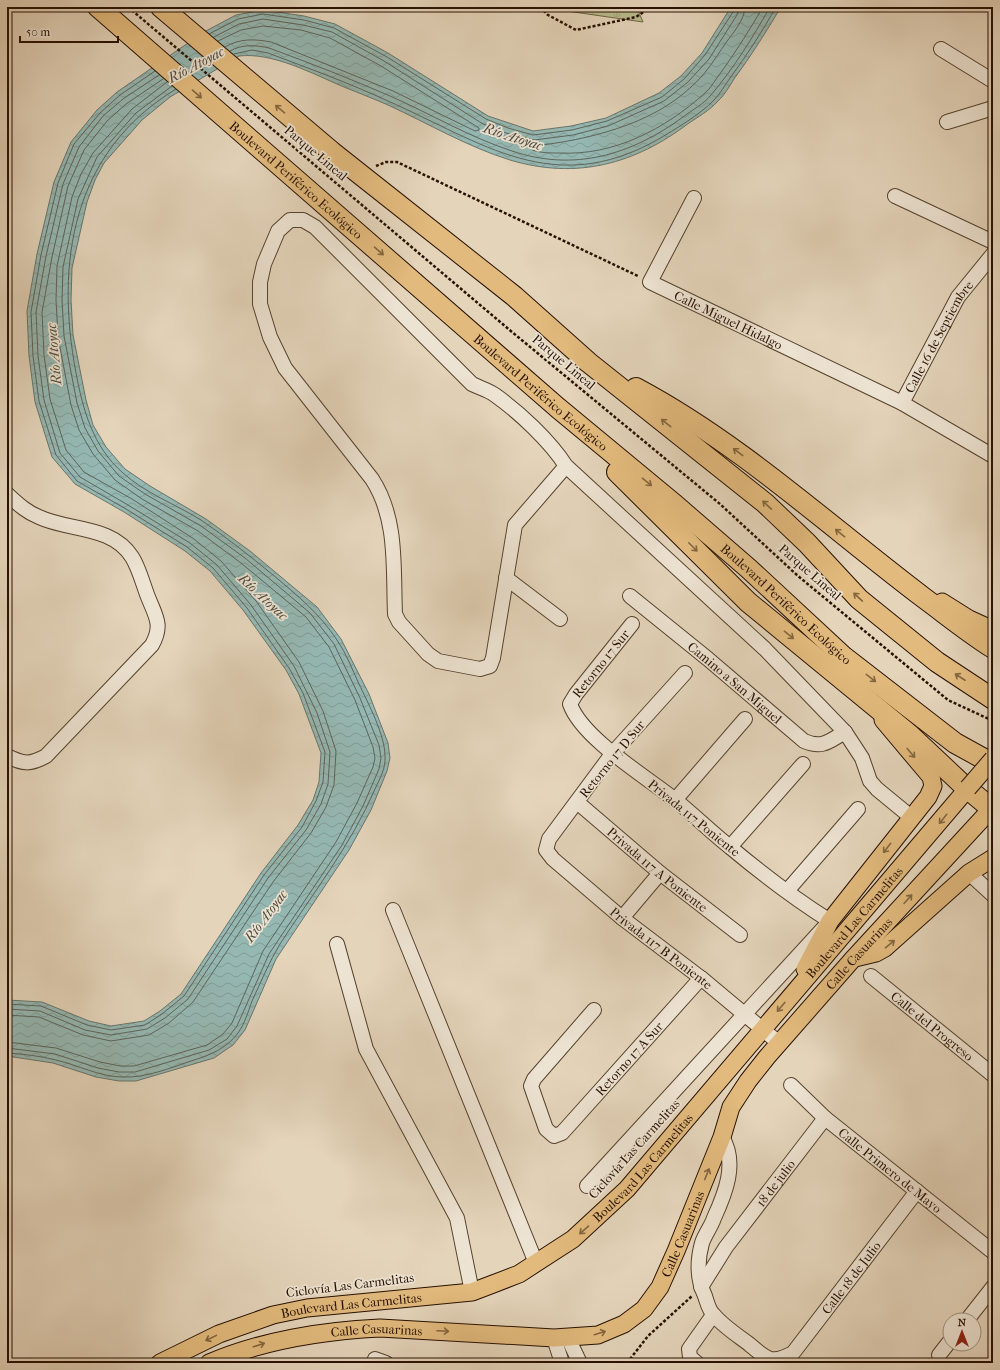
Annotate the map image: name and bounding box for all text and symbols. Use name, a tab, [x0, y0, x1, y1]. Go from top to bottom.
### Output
scale bar	[20, 18, 118, 44]
text: 50 m	[26, 25, 50, 39]
water label: Río Atoyac	[164, 43, 228, 87]
one-way arrow	[192, 89, 202, 98]
one-way arrow	[275, 104, 286, 113]
street label: Boulevard Periférico Ecológico	[227, 118, 366, 242]
water label: Río Atoyac	[480, 119, 545, 155]
street label: Parque Lineal	[281, 122, 351, 184]
one-way arrow	[373, 246, 383, 255]
street label: Calle 16 de Septiembre	[901, 277, 976, 395]
street label: Calle Miguel Hidalgo	[672, 287, 786, 352]
water label: Río Atoyac	[43, 322, 65, 386]
street label: Boulevard Periférico Ecológico	[471, 331, 611, 454]
street label: Parque Lineal	[529, 331, 599, 393]
one-way arrow	[660, 419, 671, 427]
one-way arrow	[732, 448, 743, 456]
one-way arrow	[642, 477, 653, 486]
one-way arrow	[762, 500, 772, 509]
one-way arrow	[834, 528, 845, 537]
street label: Boulevard Periférico Ecológico	[718, 540, 855, 668]
street label: Parque Lineal	[776, 541, 845, 603]
one-way arrow	[688, 542, 698, 552]
water label: Río Atoyac	[234, 569, 292, 625]
one-way arrow	[853, 592, 863, 602]
street label: Retorno 17 Sur	[569, 626, 632, 700]
one-way arrow	[783, 631, 794, 639]
street label: Camino a San Miguel	[685, 638, 785, 727]
one-way arrow	[954, 673, 966, 681]
one-way arrow	[866, 674, 877, 682]
street label: Retorno 17 D Sur	[576, 717, 648, 801]
one-way arrow	[906, 748, 915, 758]
street label: Privada 117 Poniente	[645, 776, 743, 860]
one-way arrow	[939, 813, 948, 824]
street label: Privada 117 A Poniente	[604, 824, 711, 915]
one-way arrow	[883, 842, 891, 853]
street label: Boulevard Las Carmelitas	[802, 863, 906, 981]
water label: Río Atoyac	[240, 886, 292, 946]
one-way arrow	[903, 894, 913, 904]
street label: Privada 117 B Poniente	[607, 904, 716, 992]
street label: Calle Casuarinas	[822, 914, 895, 992]
one-way arrow	[885, 939, 896, 948]
street label: Calle del Progreso	[888, 988, 977, 1064]
one-way arrow	[777, 1001, 786, 1012]
street label: Retorno 17 A Sur	[592, 1018, 666, 1098]
street label: Ciclovía Las Carmelitas	[585, 1096, 683, 1202]
street label: Boulevard Las Carmelitas	[589, 1110, 696, 1225]
street label: Calle Primero de Mayo	[836, 1124, 945, 1216]
street label: 18 de julio	[753, 1156, 798, 1209]
one-way arrow	[704, 1169, 712, 1181]
street label: Calle Casuarinas	[658, 1188, 707, 1279]
one-way arrow	[579, 1225, 589, 1234]
street label: Calle 18 de Julio	[818, 1238, 884, 1317]
street label: Ciclovía Las Carmelitas	[285, 1270, 415, 1300]
street label: Boulevard Las Carmelitas	[280, 1289, 422, 1321]
north arrow	[942, 1312, 982, 1352]
text: N	[958, 1316, 967, 1329]
street label: Calle Casuarinas	[330, 1320, 423, 1340]
one-way arrow	[436, 1327, 449, 1335]
one-way arrow	[594, 1329, 607, 1336]
one-way arrow	[205, 1335, 217, 1342]
one-way arrow	[252, 1341, 265, 1348]

